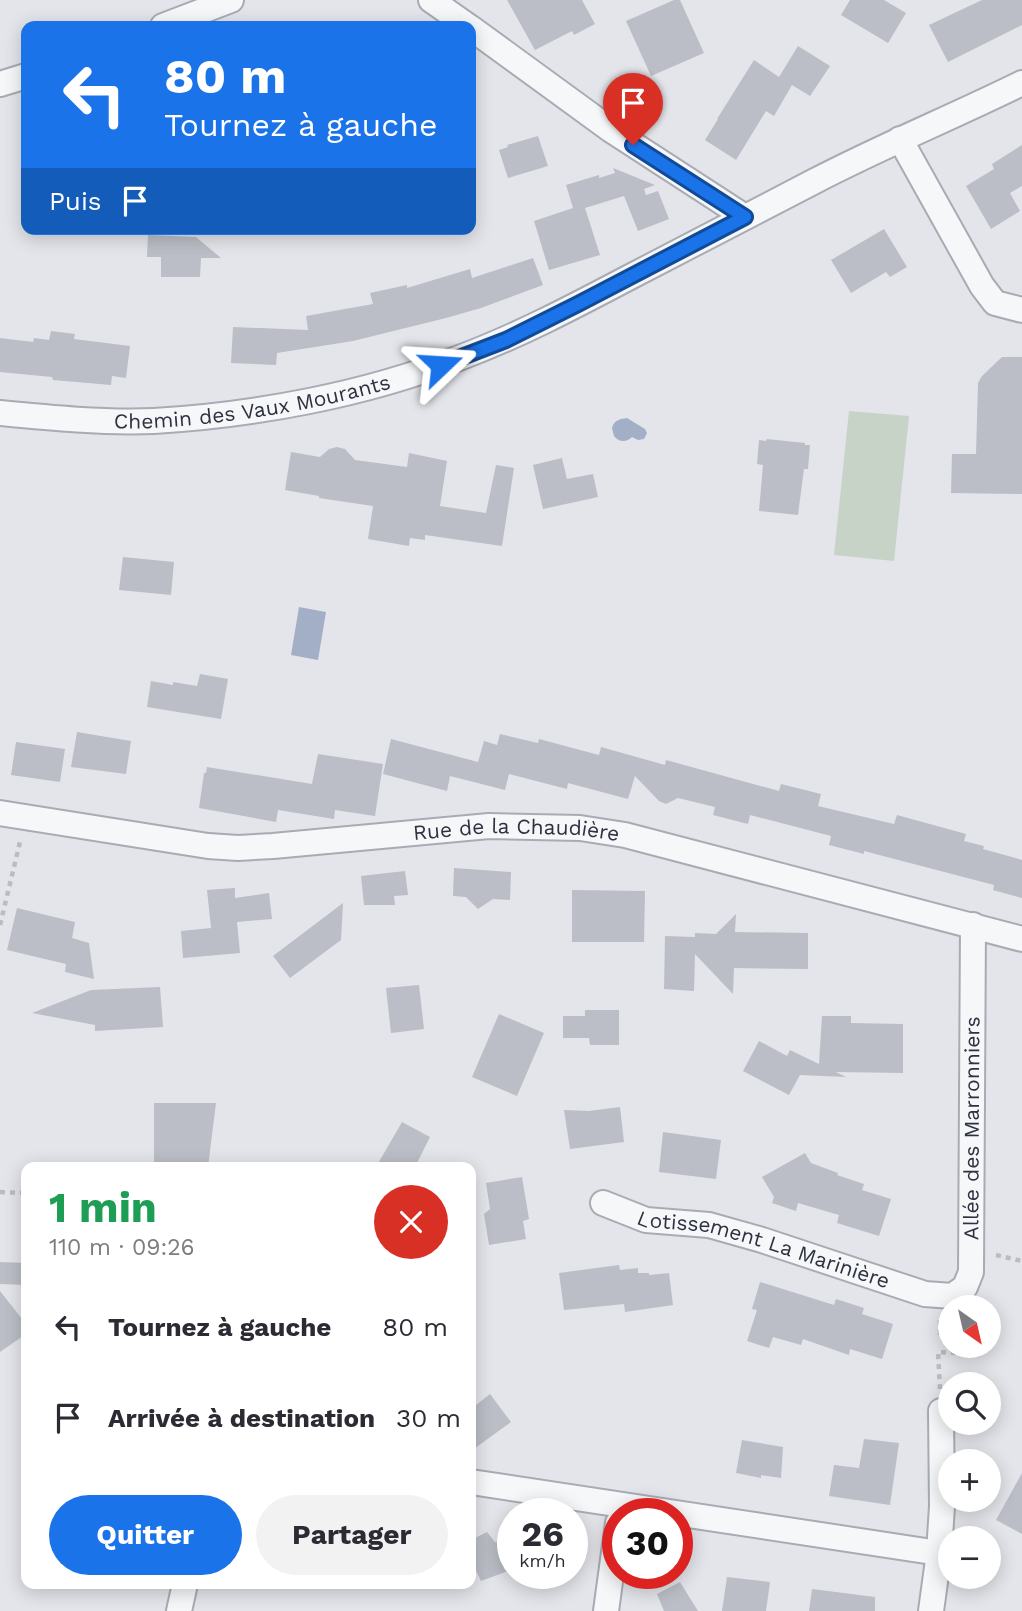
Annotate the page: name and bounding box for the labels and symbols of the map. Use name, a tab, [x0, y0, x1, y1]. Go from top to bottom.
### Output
pin	[603, 73, 663, 145]
position arrow	[404, 328, 478, 402]
street label: Chemin des Vaux Mourants	[114, 369, 393, 433]
street label: Rue de la Chaudière	[412, 813, 621, 846]
street label: Allée des Marronniers	[958, 1016, 984, 1240]
street label: Lotissement La Marinière	[634, 1205, 893, 1293]
north arrow	[938, 1295, 1001, 1358]
speed limit sign: 30	[602, 1498, 693, 1589]

